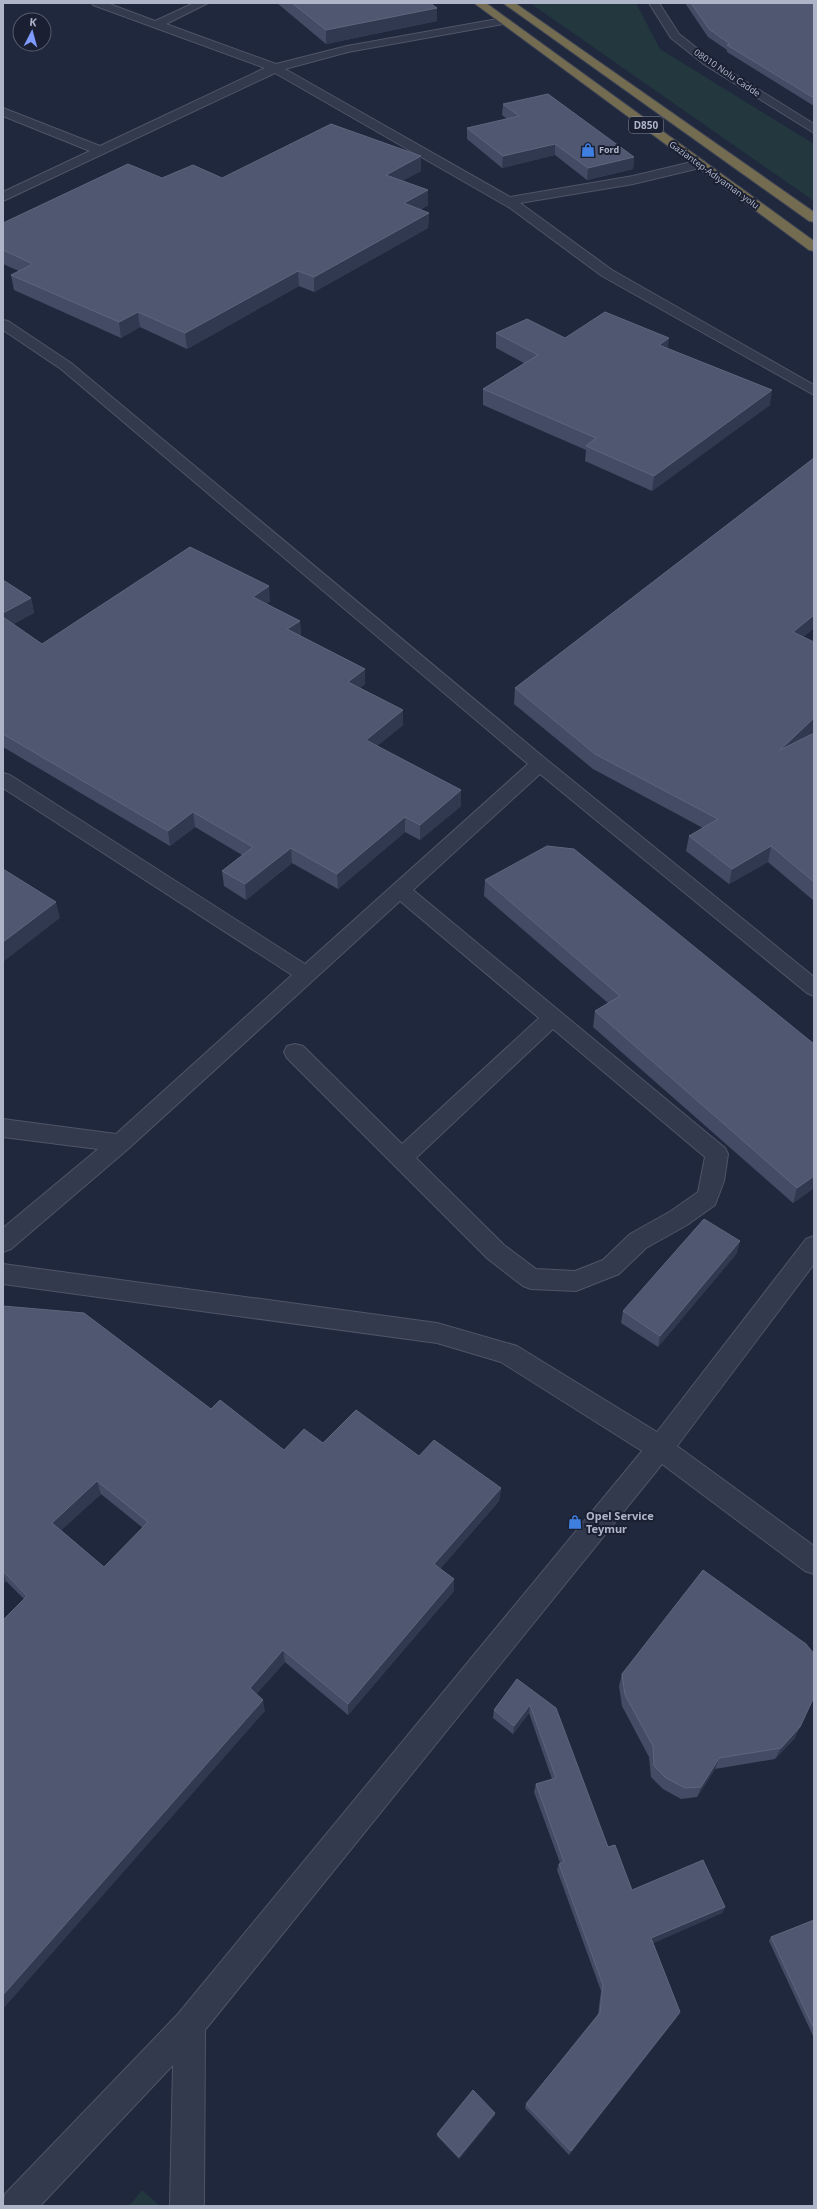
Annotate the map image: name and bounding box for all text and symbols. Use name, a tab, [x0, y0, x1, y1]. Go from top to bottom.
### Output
north arrow	[12, 12, 52, 52]
text: K	[29, 14, 38, 29]
street label: 08010 Nolu Cadde	[692, 46, 763, 100]
road number: D850	[629, 117, 663, 133]
street label: Gaziantep-Adıyaman yolu	[667, 138, 762, 212]
shop icon: Ford	[580, 142, 596, 158]
place label: Ford	[599, 143, 619, 156]
place label: Opel Service Teymur	[586, 1508, 654, 1536]
shop icon: Opel Service Teymur	[567, 1514, 583, 1530]

